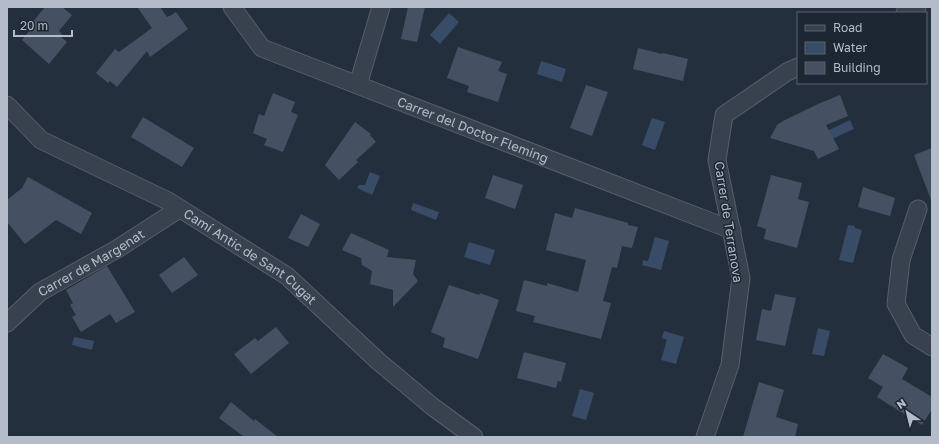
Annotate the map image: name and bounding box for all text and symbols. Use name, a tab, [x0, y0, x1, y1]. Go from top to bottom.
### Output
scale bar	[14, 12, 72, 38]
legend	[797, 12, 927, 84]
text: 20 m	[20, 18, 48, 33]
text: Road	[833, 20, 862, 35]
text: Water	[833, 40, 867, 55]
text: Building	[833, 60, 881, 75]
street label: Carrer del Doctor Fleming	[395, 93, 551, 166]
street label: Carrer de Terranova	[712, 160, 746, 284]
street label: Camí Antic de Sant Cugat	[181, 205, 320, 308]
street label: Carrer de Margenat	[35, 226, 147, 300]
north arrow	[887, 392, 927, 432]
text: N	[894, 396, 908, 411]

